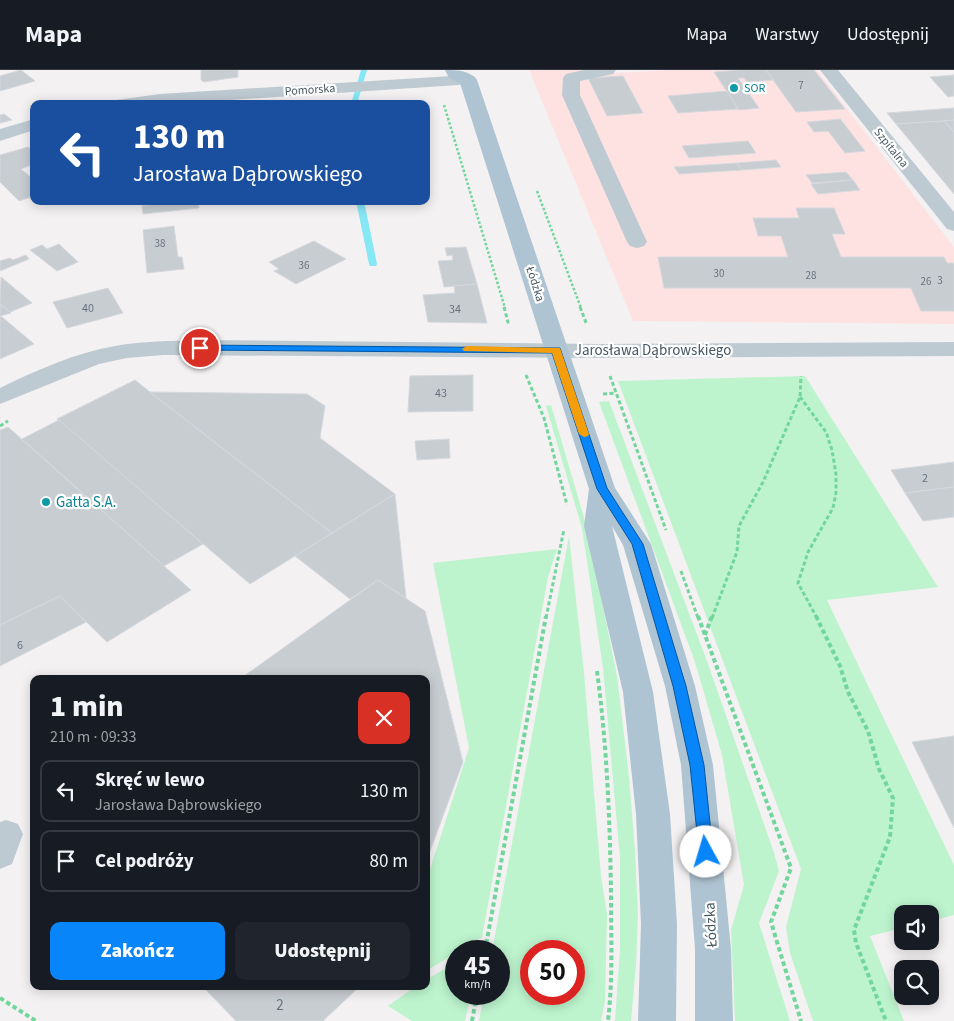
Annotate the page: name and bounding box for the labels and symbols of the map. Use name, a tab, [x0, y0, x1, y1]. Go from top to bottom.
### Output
house number: 7	[798, 78, 804, 93]
street label: Pomorska	[284, 80, 336, 100]
place label: SOR	[744, 80, 765, 97]
marker: SOR	[728, 82, 740, 94]
street label: Szpitalna	[870, 125, 912, 171]
house number: 38	[155, 236, 166, 251]
house number: 36	[299, 258, 310, 273]
street label: Łódzka	[521, 263, 549, 304]
house number: 30	[714, 266, 724, 281]
house number: 28	[806, 268, 817, 283]
house number: 3	[937, 273, 943, 288]
house number: 26	[921, 274, 932, 289]
house number: 40	[82, 300, 94, 317]
house number: 34	[449, 301, 461, 318]
pin	[179, 327, 221, 369]
street label: Jarosława Dąbrowskiego	[575, 340, 731, 361]
house number: 43	[435, 385, 447, 402]
house number: 2	[922, 470, 928, 487]
place label: Gatta S.A.	[56, 492, 116, 513]
marker: Gatta S.A.	[40, 496, 52, 508]
house number: 6	[17, 637, 23, 654]
position arrow	[679, 825, 731, 877]
street label: Łódzka	[699, 902, 723, 949]
speed limit sign: 50	[520, 940, 585, 1005]
house number: 2	[276, 995, 284, 1016]

